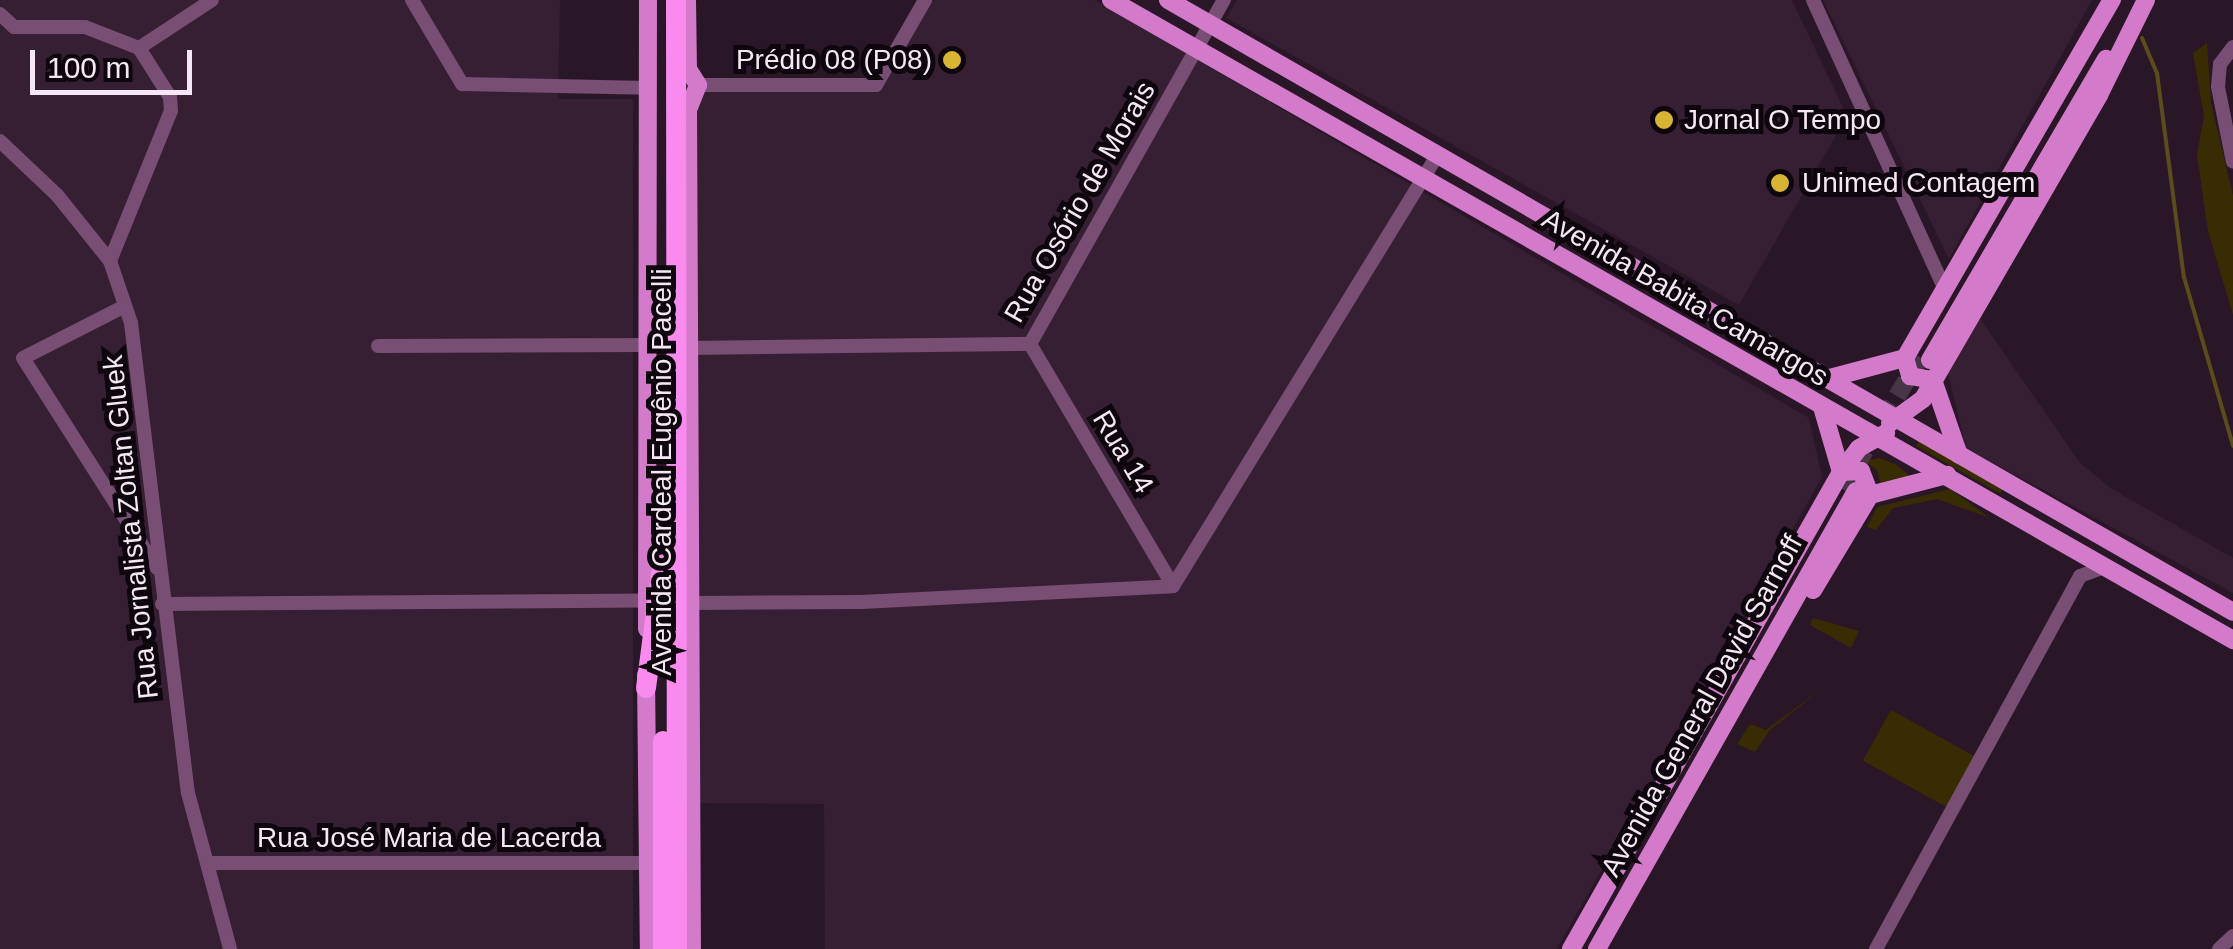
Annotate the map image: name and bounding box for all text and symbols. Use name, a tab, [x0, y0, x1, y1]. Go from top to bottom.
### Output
scale bar	[35, 30, 198, 92]
place label: Prédio 08 (P08)	[736, 43, 932, 77]
marker: Prédio 08 (P08)	[941, 49, 963, 71]
text: 100 m	[47, 51, 130, 84]
street label: Rua Osório de Morais	[997, 76, 1163, 328]
place label: Jornal O Tempo	[1684, 103, 1882, 137]
marker: Jornal O Tempo	[1653, 109, 1675, 131]
place label: Unimed Contagem	[1802, 166, 2035, 200]
marker: Unimed Contagem	[1767, 170, 1793, 196]
street label: Avenida Babita Camargos	[1536, 202, 1834, 394]
street label: Avenida Cardeal Eugênio Pacelli	[645, 268, 679, 676]
street label: Rua Jornalista Zoltan Gluek	[96, 353, 166, 701]
street label: Rua 14	[1085, 405, 1161, 499]
street label: Avenida General David Sarnoff	[1594, 529, 1810, 883]
street label: Rua José Maria de Lacerda	[257, 821, 601, 855]

